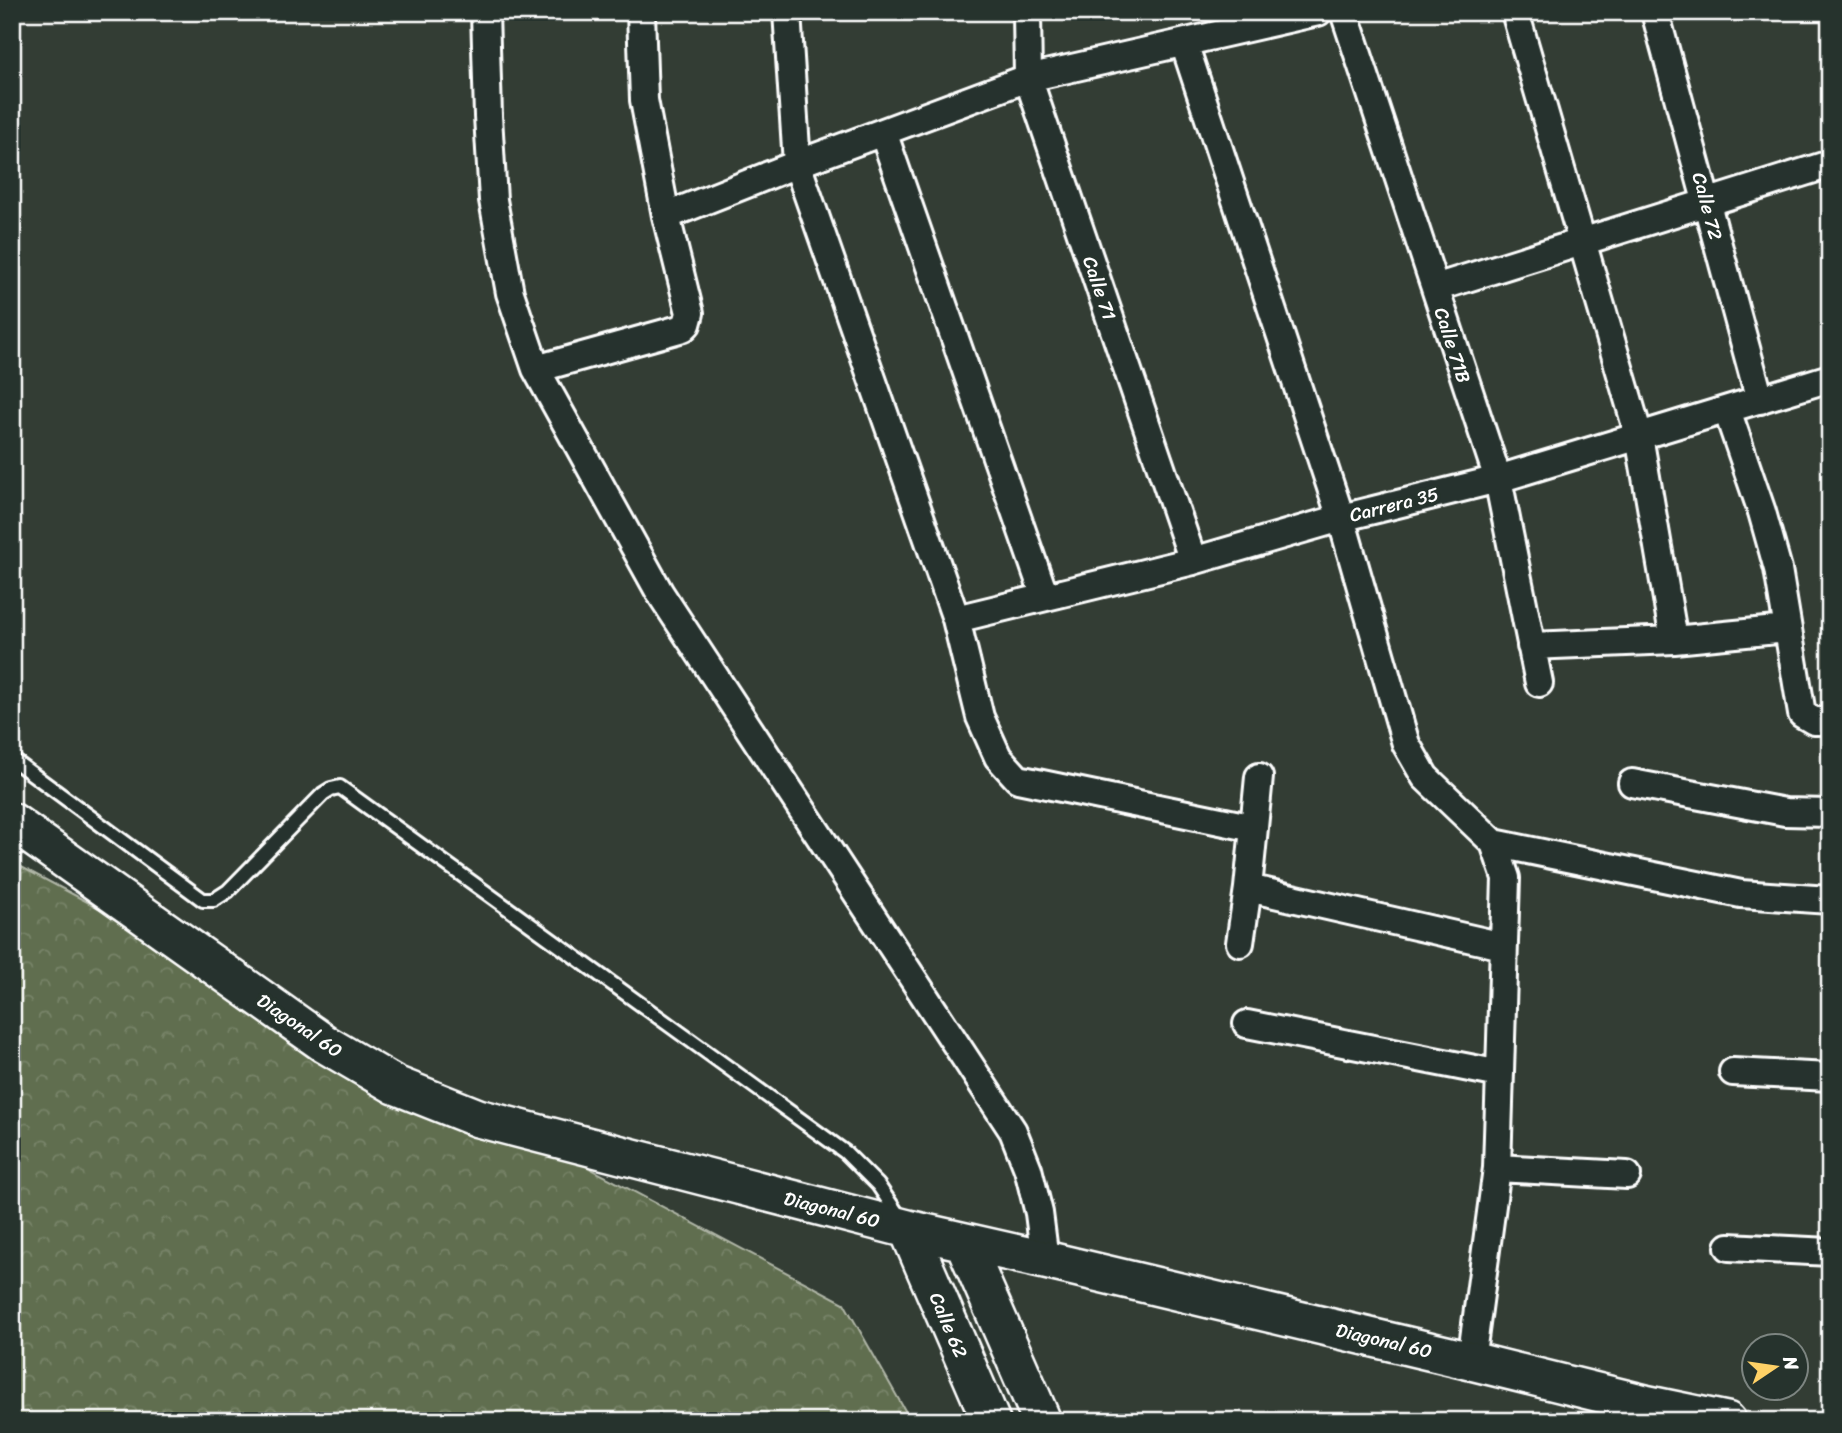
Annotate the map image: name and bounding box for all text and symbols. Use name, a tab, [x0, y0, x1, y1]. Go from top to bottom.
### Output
street label: Calle 72	[1683, 169, 1732, 244]
street label: Calle 71	[1073, 252, 1126, 325]
street label: Calle 71B	[1425, 303, 1480, 387]
street label: Carrera 35	[1346, 477, 1443, 532]
street label: Diagonal 60	[250, 984, 350, 1067]
street label: Diagonal 60	[780, 1182, 883, 1237]
street label: Calle 62	[920, 1287, 977, 1363]
street label: Diagonal 60	[1332, 1313, 1435, 1368]
north arrow	[1741, 1332, 1811, 1402]
text: N	[1773, 1352, 1809, 1374]

